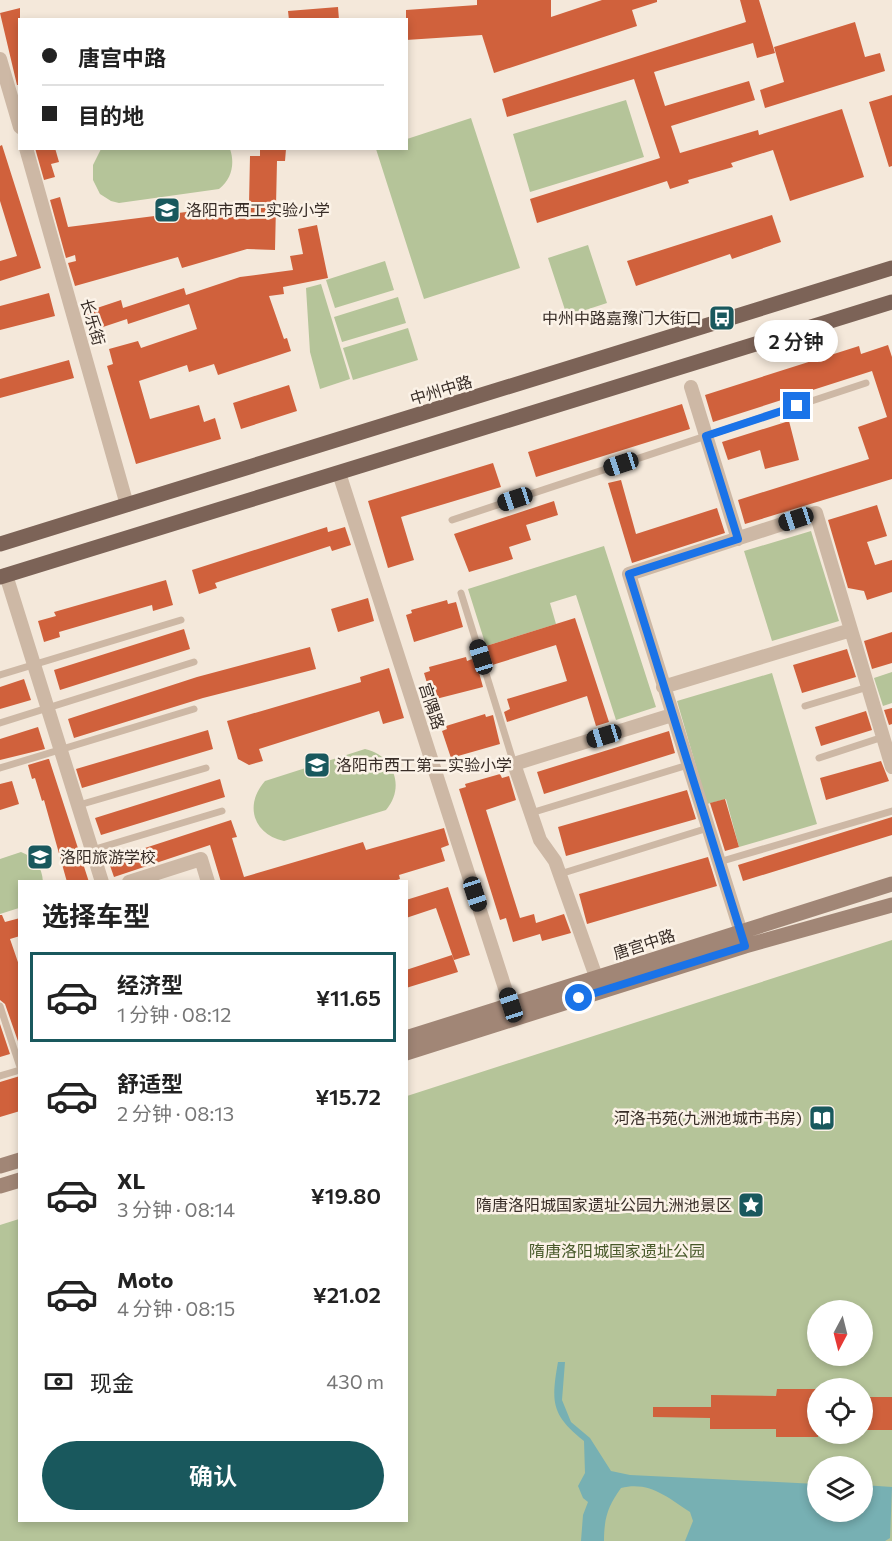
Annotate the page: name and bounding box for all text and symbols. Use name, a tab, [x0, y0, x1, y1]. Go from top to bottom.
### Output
text: 唐宫中路	[78, 44, 166, 71]
text: 目的地	[78, 102, 144, 129]
school or university icon: 洛阳市西工实验小学	[152, 195, 182, 225]
place label: 洛阳市西工实验小学	[186, 200, 330, 219]
street label: 长乐街	[78, 296, 109, 348]
bus stop icon: 中州中路嘉豫门大街口	[707, 303, 737, 333]
place label: 中州中路嘉豫门大街口	[542, 308, 702, 327]
callout: 2 分钟	[755, 319, 839, 361]
text: 2 分钟	[768, 329, 824, 353]
street label: 中州中路	[407, 371, 474, 408]
route end	[783, 392, 810, 419]
car	[601, 450, 641, 478]
car	[495, 485, 535, 513]
car	[776, 505, 816, 533]
car	[467, 637, 495, 677]
street label: 宫隅路	[416, 680, 449, 732]
car	[584, 722, 624, 750]
school or university icon: 洛阳市西工第二实验小学	[302, 750, 332, 780]
place label: 洛阳市西工第二实验小学	[336, 755, 512, 774]
school or university icon: 洛阳旅游学校	[25, 842, 55, 872]
place label: 洛阳旅游学校	[60, 847, 156, 866]
car	[461, 874, 489, 914]
text: 选择车型	[42, 899, 150, 932]
street label: 唐宫中路	[610, 925, 677, 962]
icon: car	[45, 970, 99, 1024]
text: 经济型	[117, 971, 183, 998]
text: ¥11.65	[316, 984, 381, 1011]
route start	[565, 984, 592, 1011]
car	[497, 985, 525, 1025]
text: 1 分钟 · 08:12	[117, 1002, 231, 1026]
icon: car	[45, 1069, 99, 1123]
text: 舒适型	[117, 1070, 183, 1097]
text: ¥15.72	[315, 1083, 381, 1110]
text: 2 分钟 · 08:13	[117, 1101, 234, 1125]
library icon: 河洛书苑(九洲池城市书房)	[807, 1103, 837, 1133]
place label: 河洛书苑(九洲池城市书房)	[614, 1108, 802, 1127]
text: XL	[117, 1167, 145, 1194]
icon: car	[45, 1168, 99, 1222]
text: ¥19.80	[311, 1182, 381, 1209]
place icon: 隋唐洛阳城国家遗址公园九洲池景区	[736, 1190, 766, 1220]
place label: 隋唐洛阳城国家遗址公园九洲池景区	[476, 1195, 732, 1214]
text: 3 分钟 · 08:14	[117, 1197, 235, 1221]
park label: 隋唐洛阳城国家遗址公园	[529, 1241, 705, 1260]
text: Moto	[117, 1266, 173, 1293]
icon: car	[45, 1267, 99, 1321]
text: ¥21.02	[313, 1281, 381, 1308]
text: 4 分钟 · 08:15	[117, 1296, 235, 1320]
north arrow	[807, 1300, 873, 1366]
map controls	[807, 1300, 873, 1522]
icon: cash	[42, 1365, 75, 1398]
text: 现金	[90, 1369, 134, 1396]
text: 430 m	[326, 1369, 384, 1393]
button: locate	[807, 1378, 873, 1444]
button: 确认	[42, 1441, 384, 1510]
button: layers	[807, 1456, 873, 1522]

